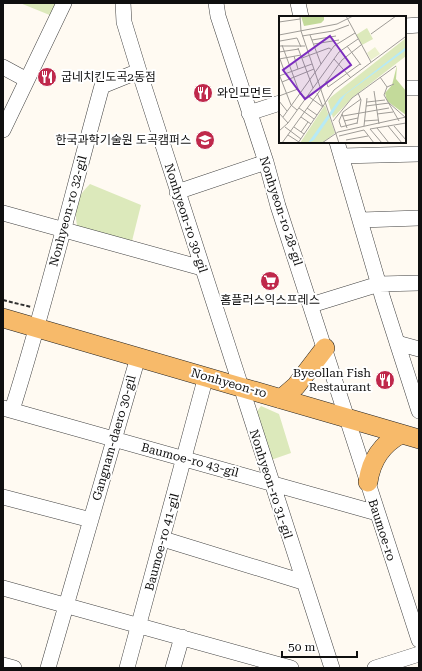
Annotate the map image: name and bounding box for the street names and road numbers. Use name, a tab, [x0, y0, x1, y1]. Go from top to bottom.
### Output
street label: Nonhyeon-ro 32-gil	[46, 154, 90, 268]
street label: Nonhyeon-ro 28-gil	[257, 155, 305, 268]
street label: Nonhyeon-ro 30-gil	[162, 162, 210, 275]
street label: Nonhyeon-ro	[190, 366, 268, 400]
street label: Gangnam-daero 30-gil	[89, 373, 139, 502]
street label: Nonhyeon-ro 31-gil	[247, 428, 295, 541]
street label: Baumoe-ro 43-gil	[140, 440, 241, 480]
street label: Baumoe-ro 41-gil	[142, 491, 182, 592]
street label: Baumoe-ro	[365, 497, 399, 563]

